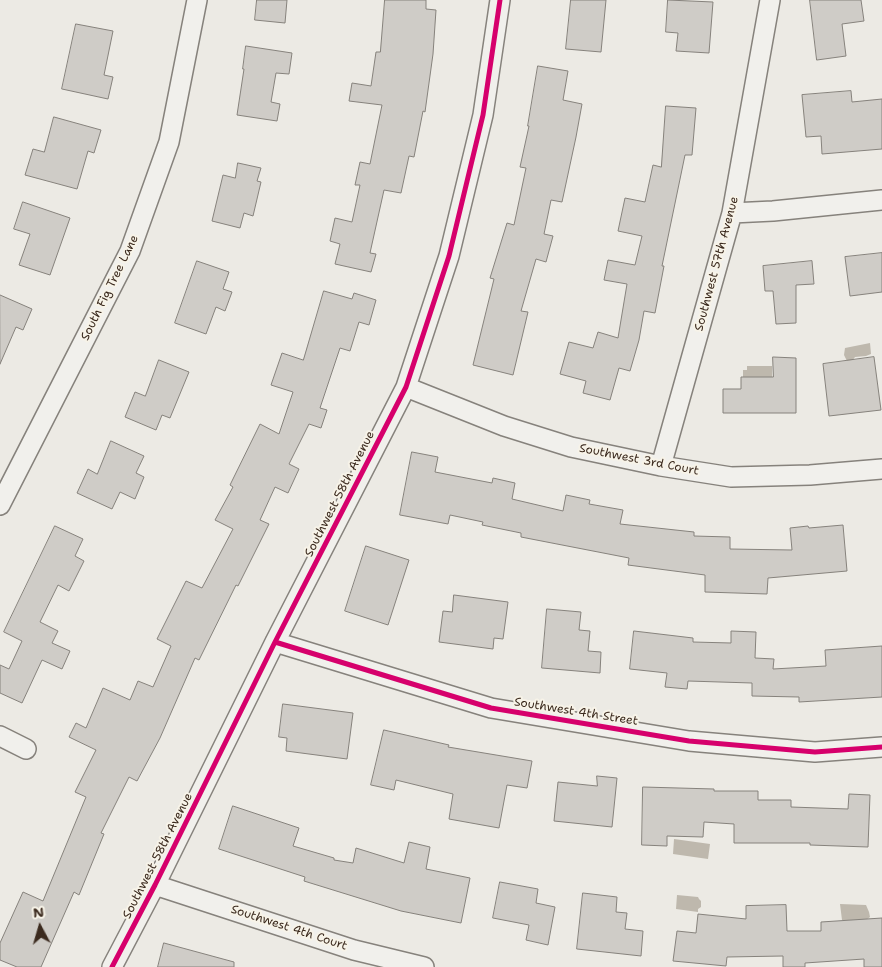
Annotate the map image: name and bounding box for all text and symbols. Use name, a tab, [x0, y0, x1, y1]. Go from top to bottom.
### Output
street label: Southwest 57th Avenue	[692, 195, 742, 333]
street label: South Fig Tree Lane	[78, 233, 142, 343]
street label: Southwest 58th Avenue	[302, 429, 378, 559]
street label: Southwest 3rd Court	[578, 441, 700, 479]
street label: Southwest 4th Street	[513, 695, 639, 729]
street label: Southwest 58th Avenue	[120, 791, 196, 921]
north arrow	[15, 902, 65, 952]
street label: Southwest 4th Court	[229, 902, 349, 954]
text: N	[32, 903, 45, 922]

